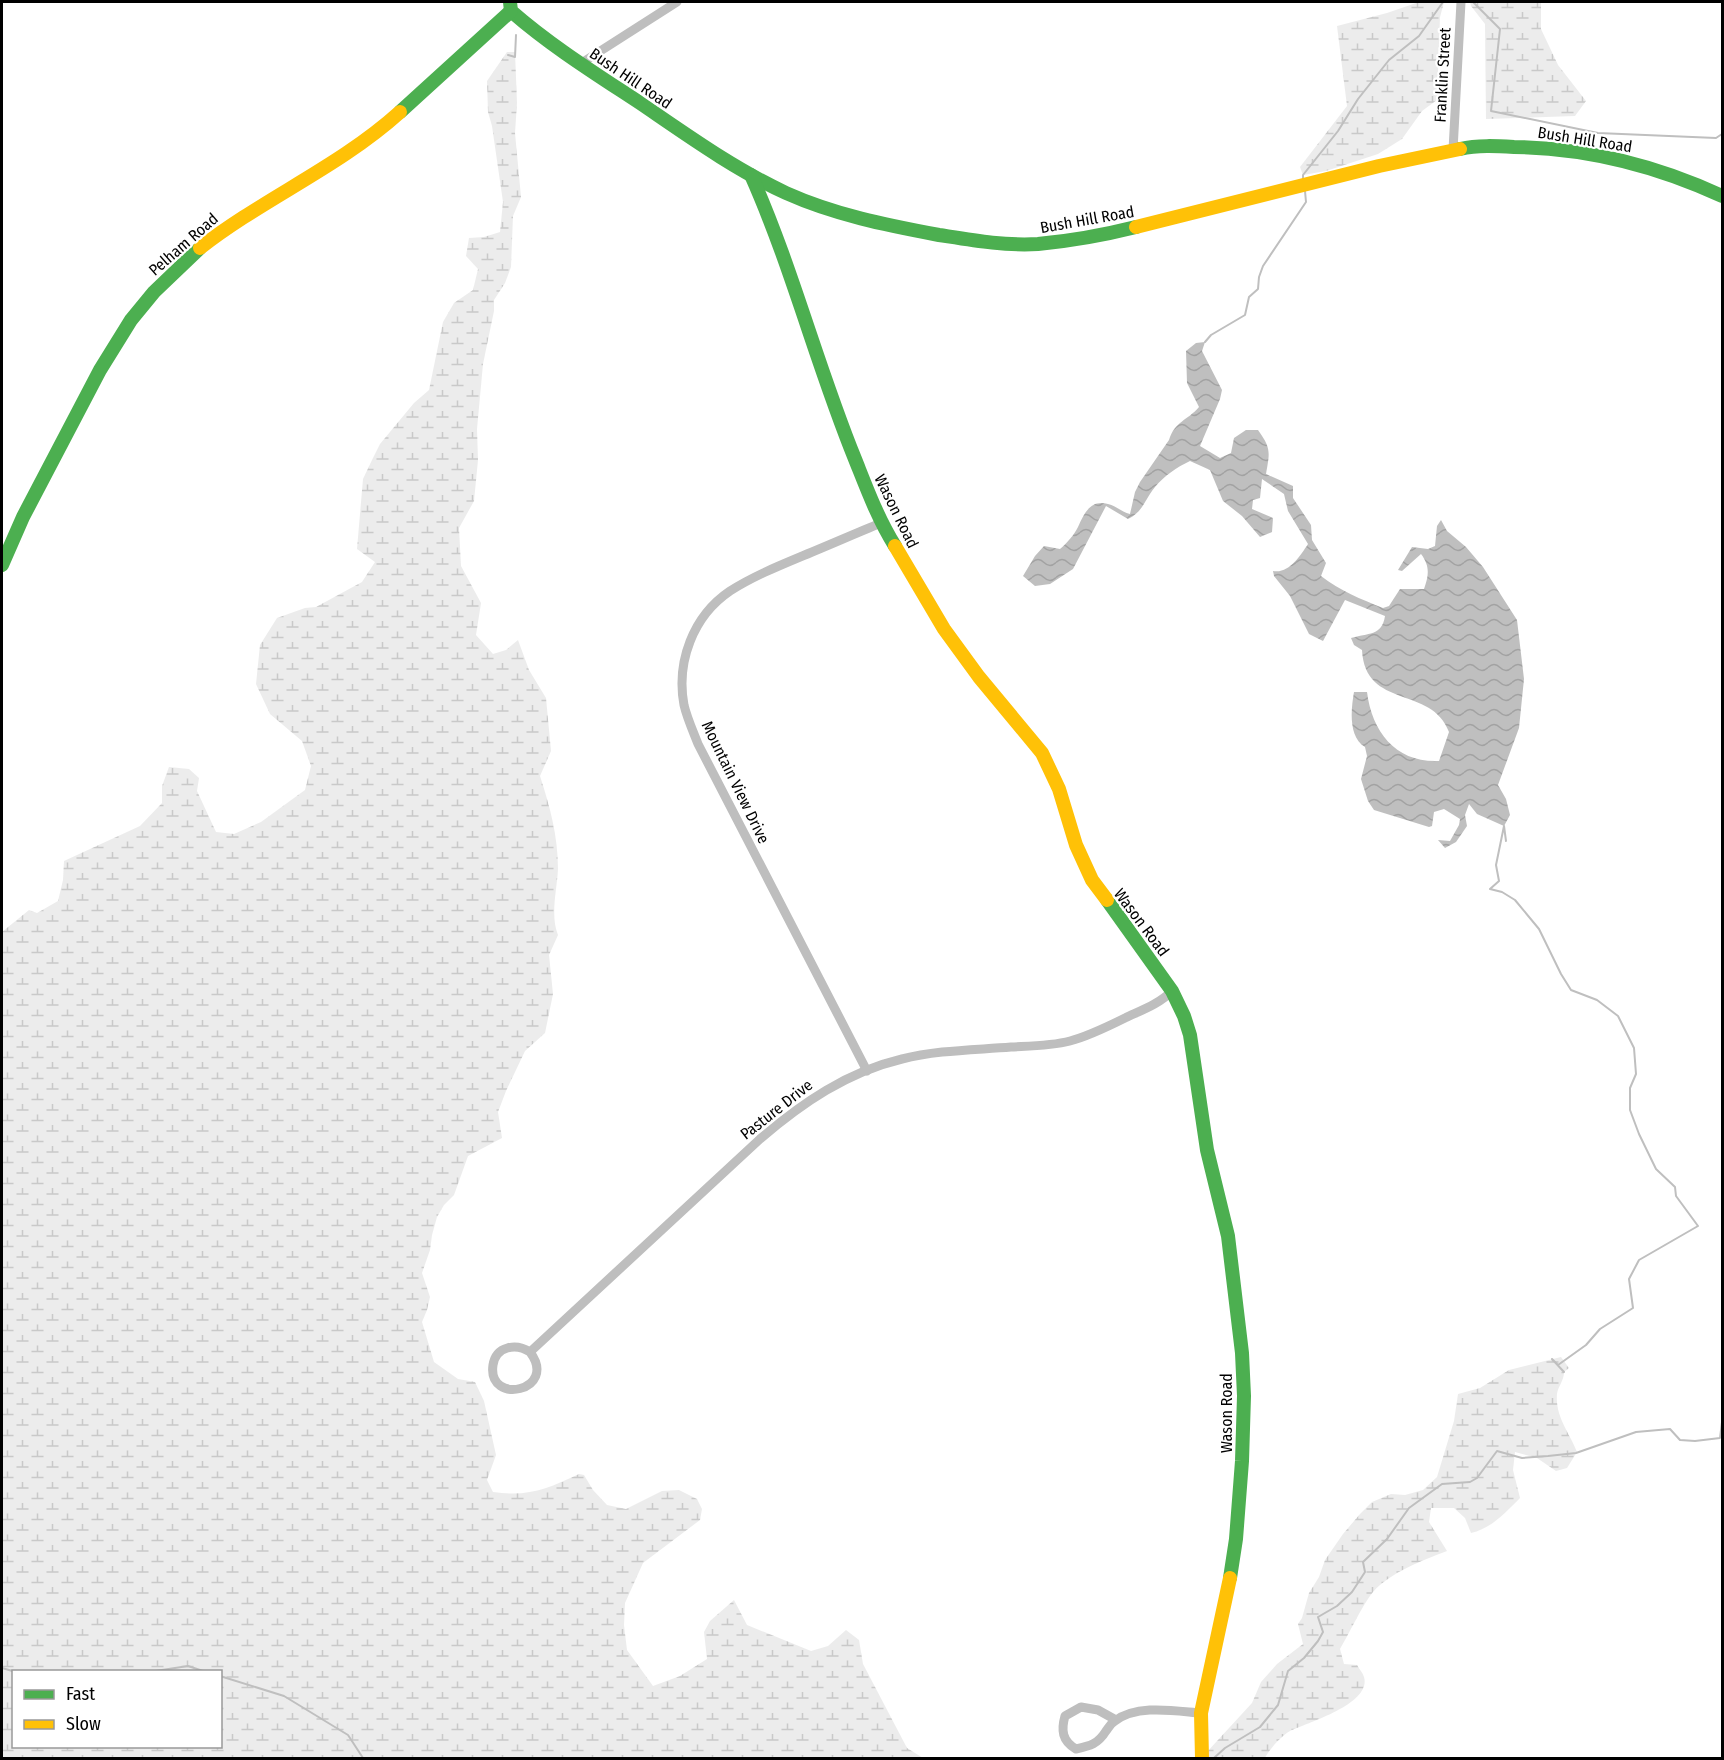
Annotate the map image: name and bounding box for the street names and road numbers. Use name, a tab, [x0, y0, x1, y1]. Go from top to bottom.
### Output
street label: Franklin Street	[1431, 26, 1455, 123]
street label: Bush Hill Road	[586, 44, 676, 113]
street label: Bush Hill Road	[1536, 123, 1633, 156]
street label: Bush Hill Road	[1039, 202, 1136, 237]
street label: Pelham Road	[145, 209, 222, 280]
street label: Wason Road	[871, 471, 923, 551]
street label: Mountain View Drive	[698, 718, 773, 847]
street label: Wason Road	[1110, 885, 1173, 960]
street label: Pasture Drive	[736, 1075, 816, 1143]
street label: Wason Road	[1217, 1373, 1236, 1453]

